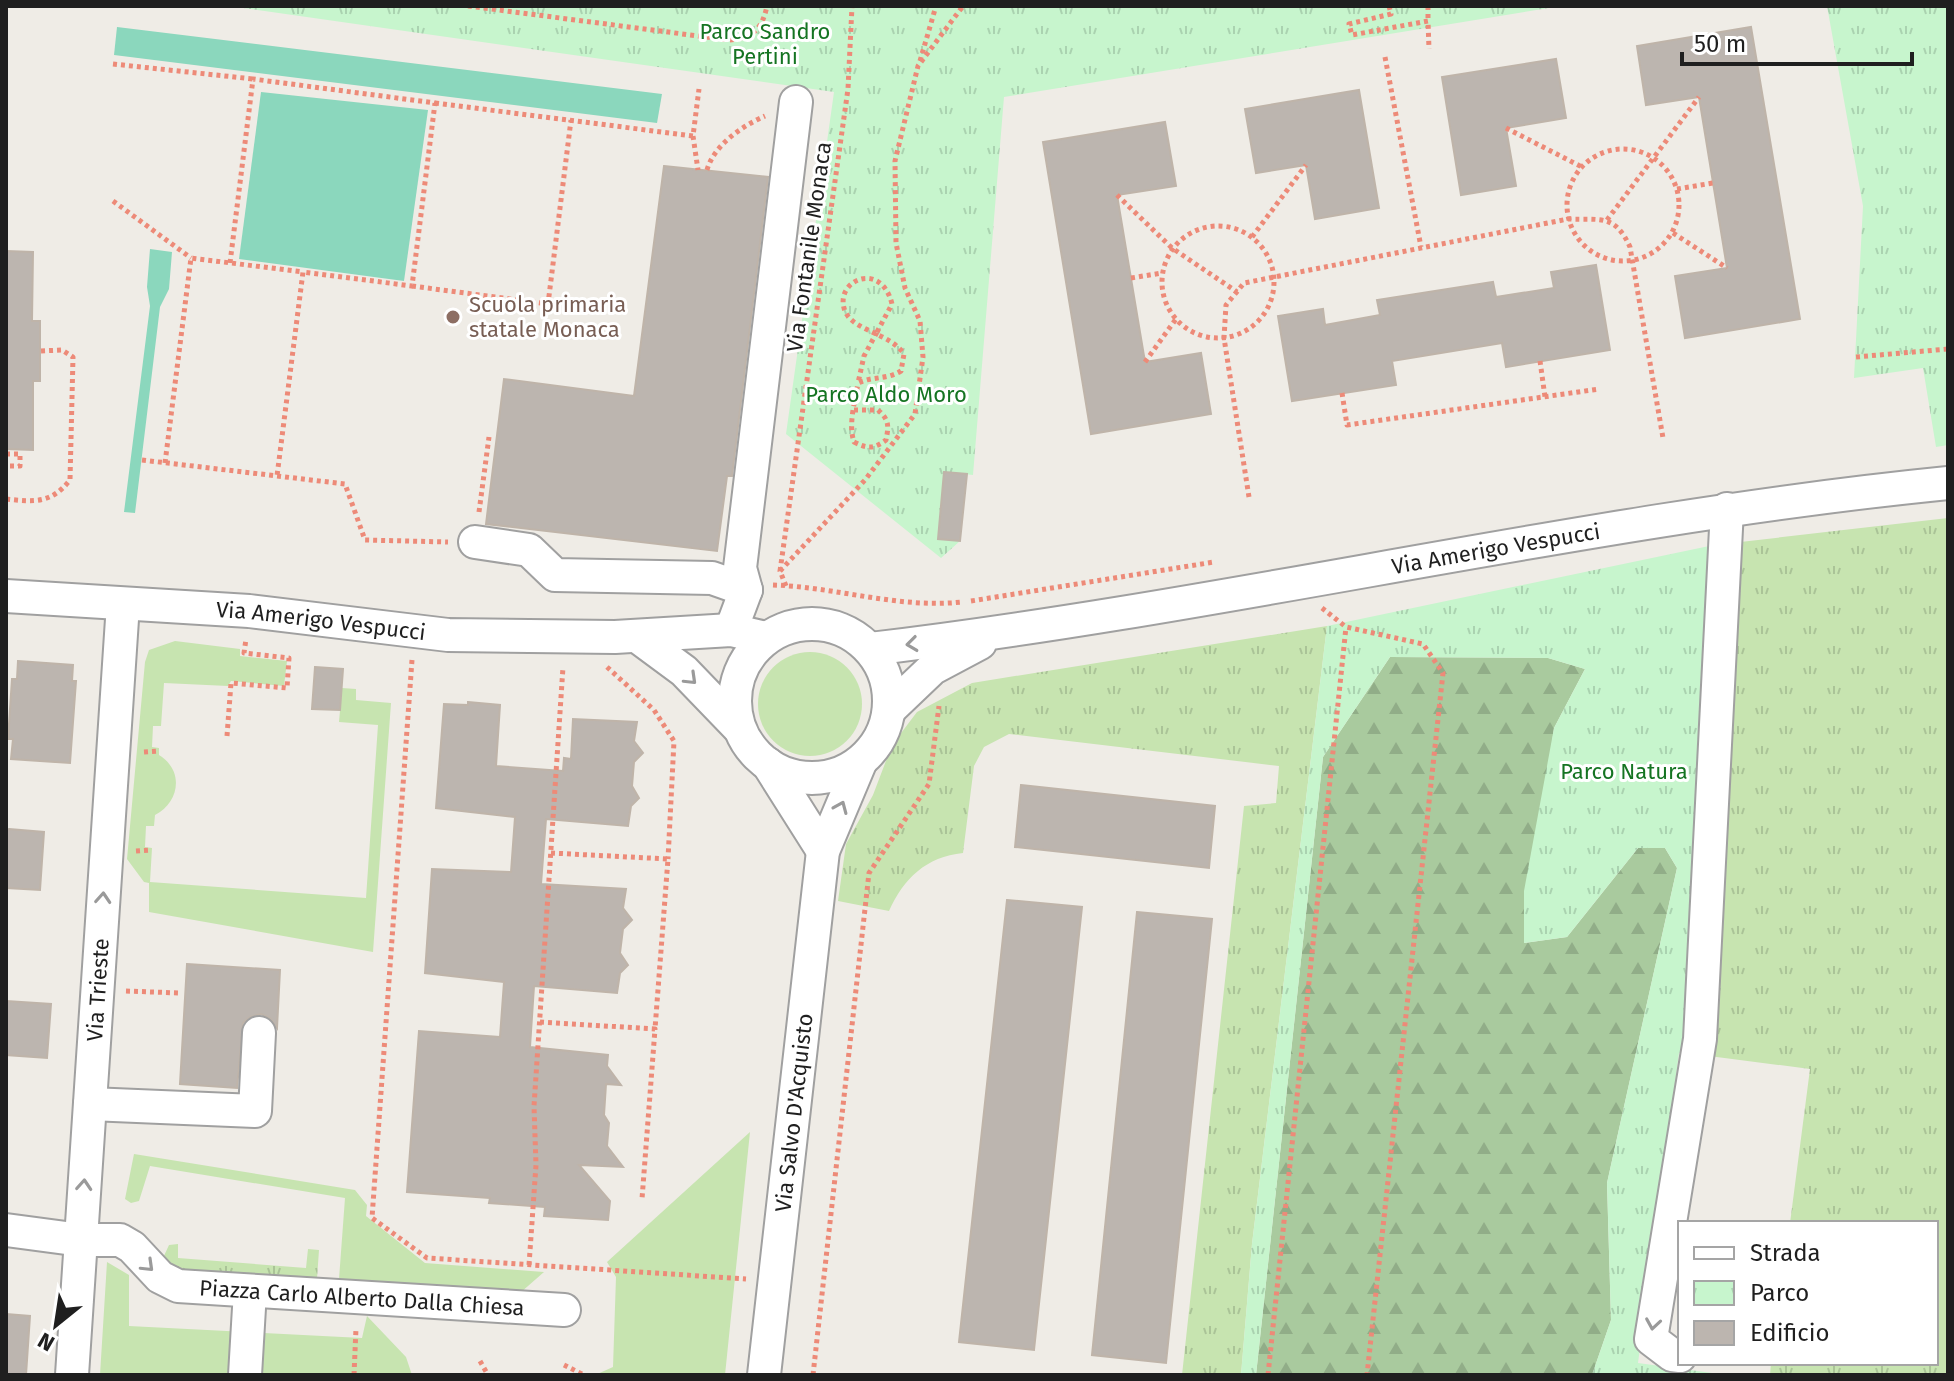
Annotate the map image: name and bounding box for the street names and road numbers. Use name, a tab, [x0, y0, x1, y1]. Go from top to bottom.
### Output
street label: Via Fontanile Monaca	[781, 140, 837, 354]
street label: Via Amerigo Vespucci	[1390, 517, 1602, 580]
street label: Via Amerigo Vespucci	[215, 595, 427, 646]
street label: Via Trieste	[81, 937, 114, 1042]
street label: Via Salvo D'Acquisto	[769, 1012, 818, 1213]
street label: Piazza Carlo Alberto Dalla Chiesa	[198, 1274, 525, 1321]

